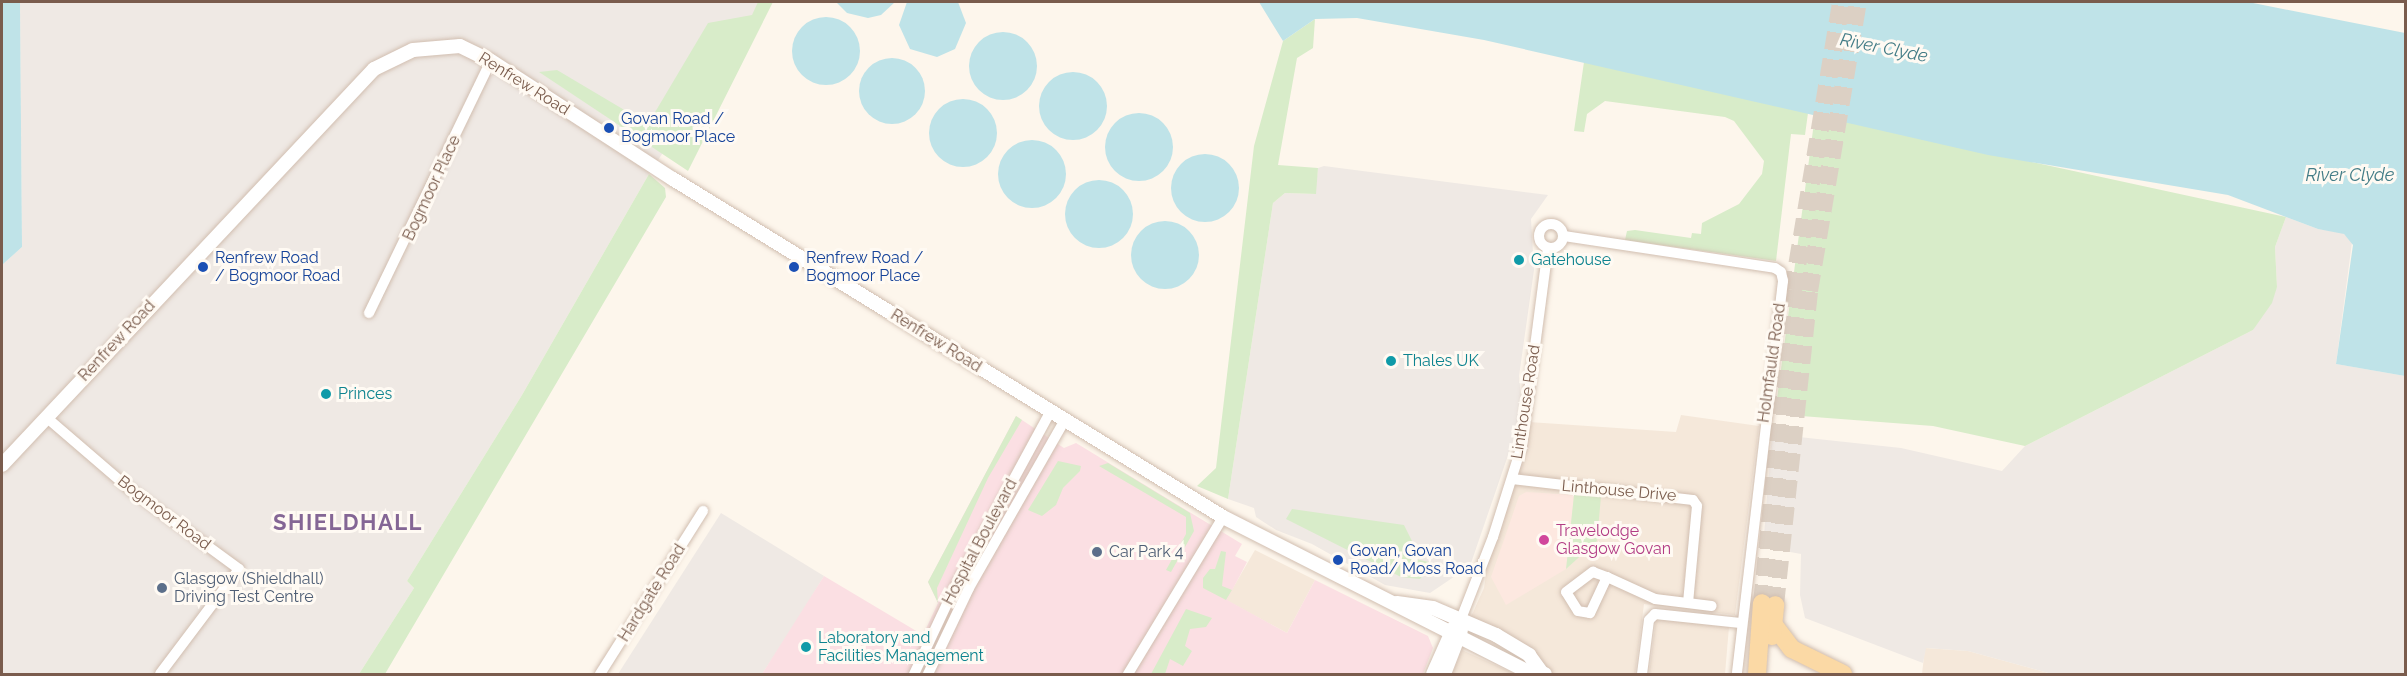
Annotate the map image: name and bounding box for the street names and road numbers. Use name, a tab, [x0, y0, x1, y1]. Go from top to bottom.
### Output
street label: Renfrew Road	[475, 48, 573, 120]
street label: Bogmoor Place	[399, 132, 465, 244]
street label: Renfrew Road	[74, 296, 160, 386]
street label: Holmfauld Road	[1754, 302, 1790, 424]
street label: Renfrew Road	[887, 305, 985, 377]
street label: Linthouse Road	[1507, 344, 1545, 460]
street label: Bogmoor Road	[114, 472, 214, 554]
street label: Hospital Boulevard	[939, 476, 1021, 608]
street label: Linthouse Drive	[1561, 476, 1677, 506]
street label: Hardgate Road	[614, 541, 690, 645]

